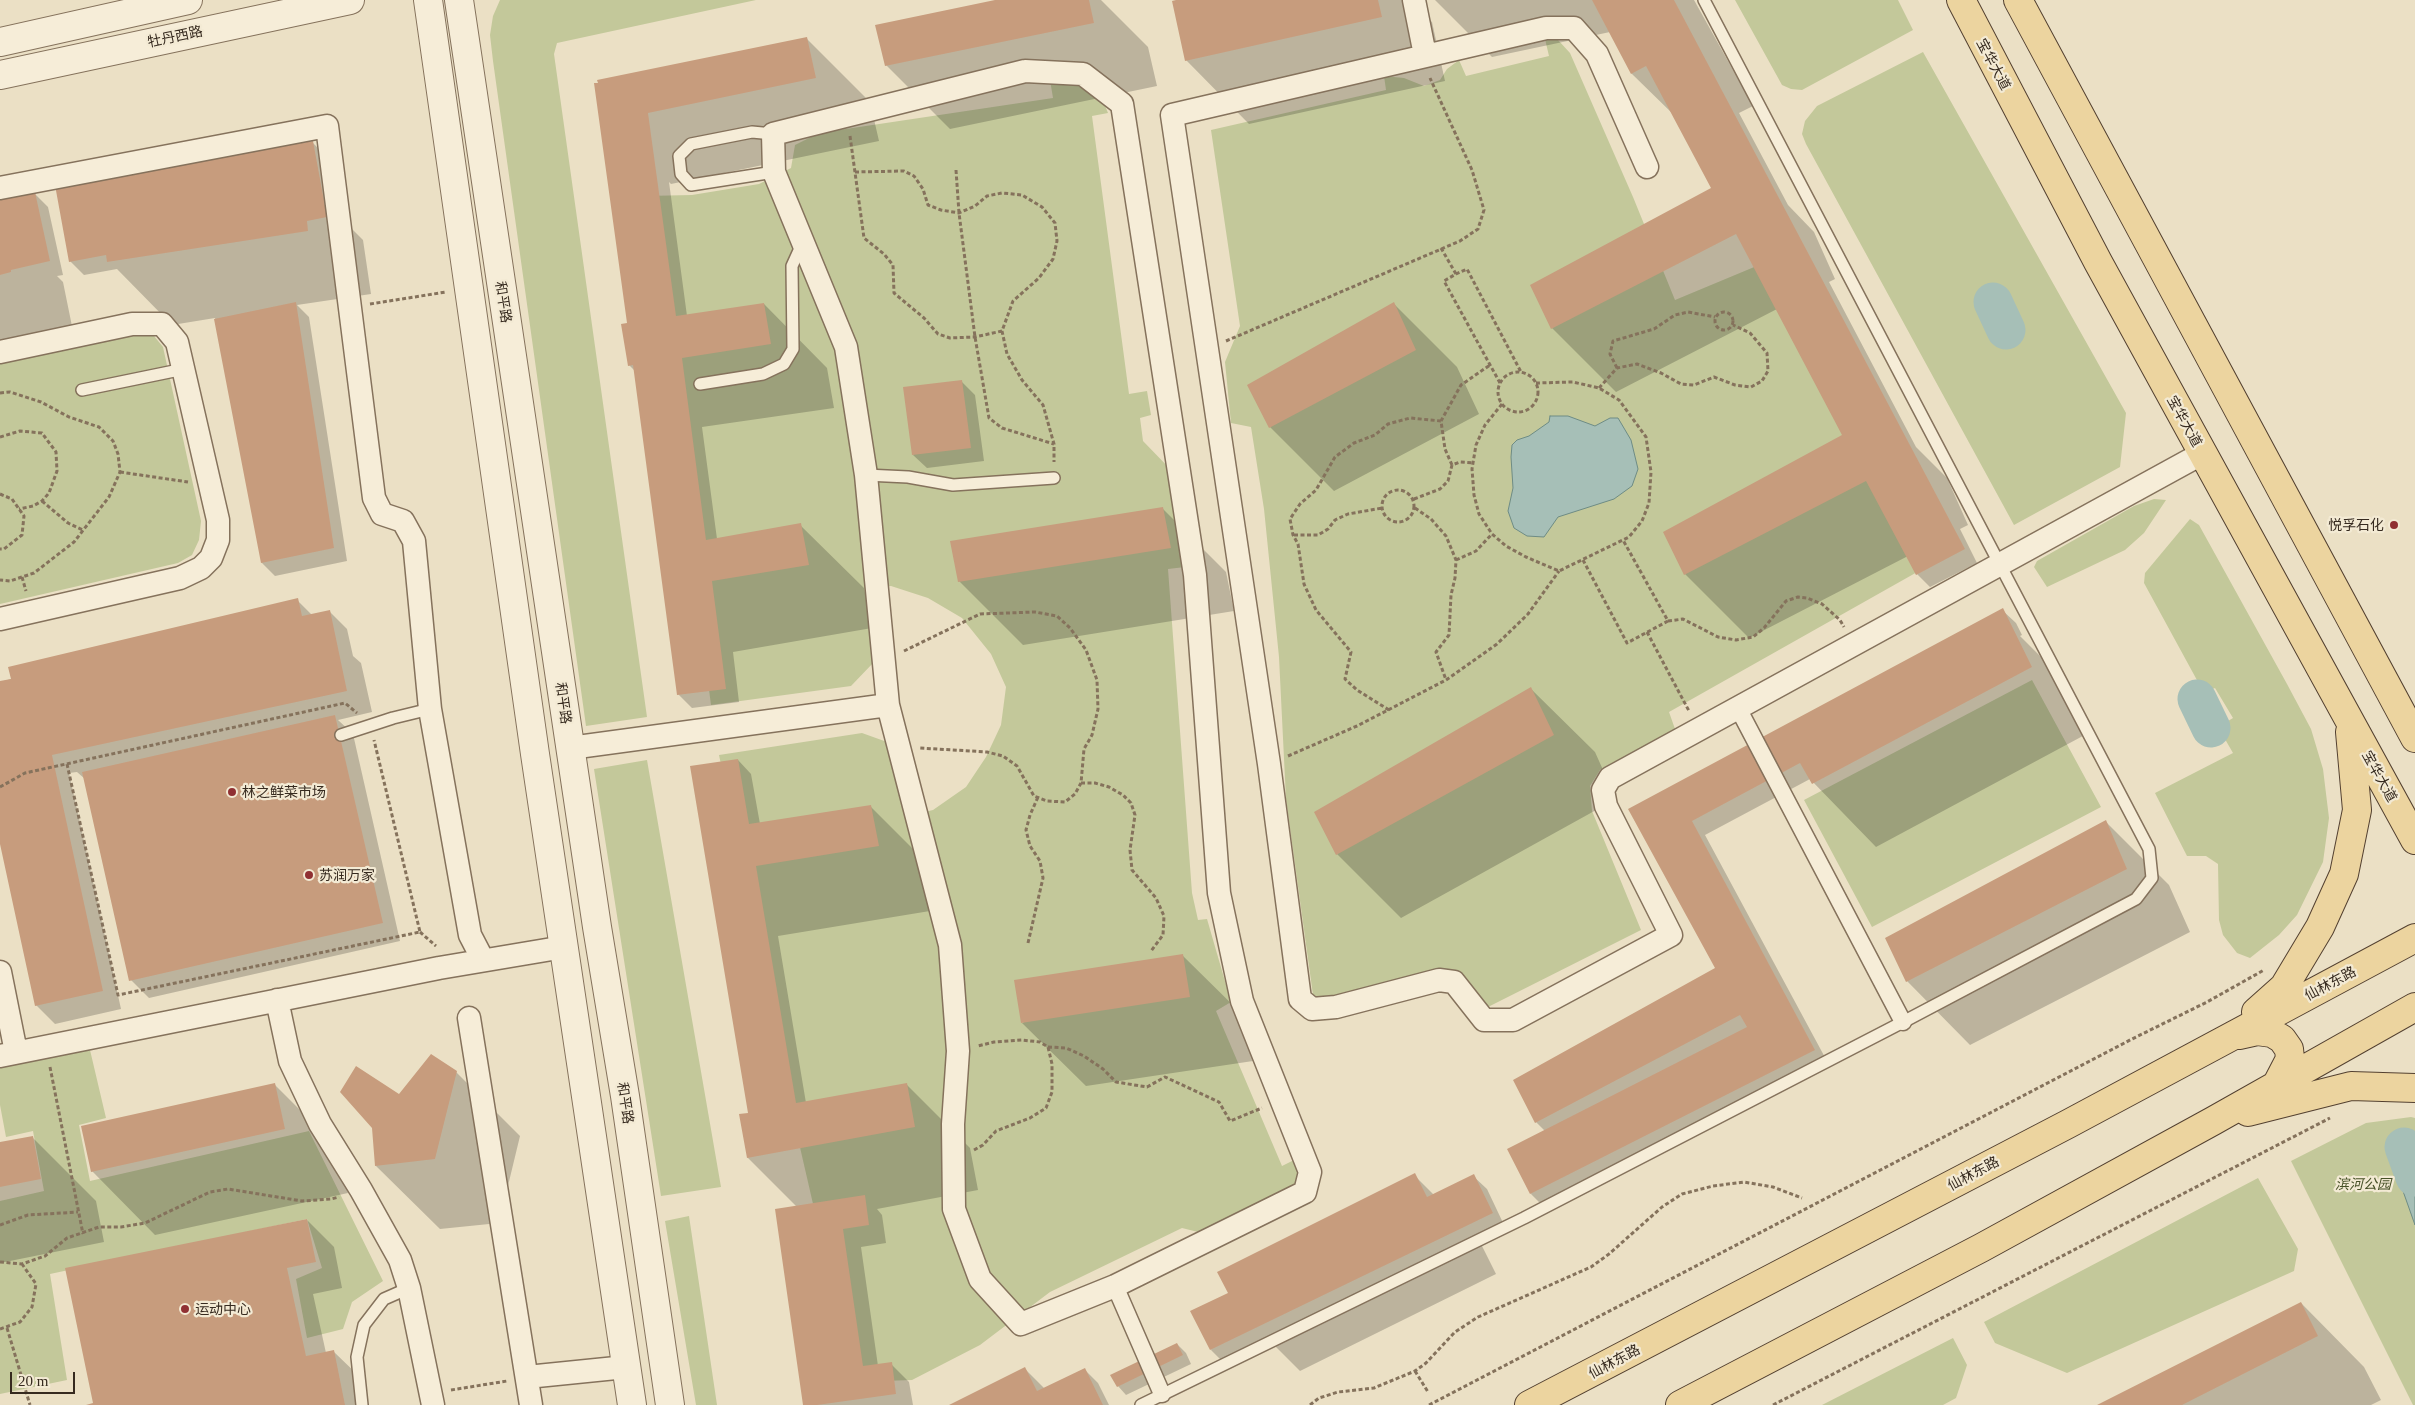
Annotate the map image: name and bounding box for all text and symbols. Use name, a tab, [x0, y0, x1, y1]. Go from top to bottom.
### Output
street label: 牡丹西路	[146, 22, 204, 50]
street label: 宝华大道	[1973, 35, 2015, 93]
street label: 和平路	[492, 280, 516, 324]
street label: 宝华大道	[2164, 392, 2206, 450]
place label: 悦孚石化	[2328, 517, 2384, 533]
marker: 悦孚石化	[2388, 519, 2400, 531]
street label: 和平路	[553, 681, 575, 725]
street label: 宝华大道	[2359, 747, 2401, 805]
place label: 林之鲜菜市场	[242, 784, 326, 800]
marker: 林之鲜菜市场	[226, 786, 238, 798]
place label: 苏润万家	[319, 867, 375, 883]
marker: 苏润万家	[303, 869, 315, 881]
street label: 仙林东路	[2301, 962, 2359, 1004]
street label: 和平路	[614, 1081, 638, 1125]
street label: 仙林东路	[1944, 1152, 2002, 1194]
park label: 滨河公园	[2335, 1176, 2391, 1192]
place label: 运动中心	[195, 1301, 251, 1317]
marker: 运动中心	[179, 1303, 191, 1315]
street label: 仙林东路	[1585, 1340, 1643, 1382]
scale bar	[12, 1362, 78, 1394]
text: 20 m	[18, 1373, 48, 1389]

